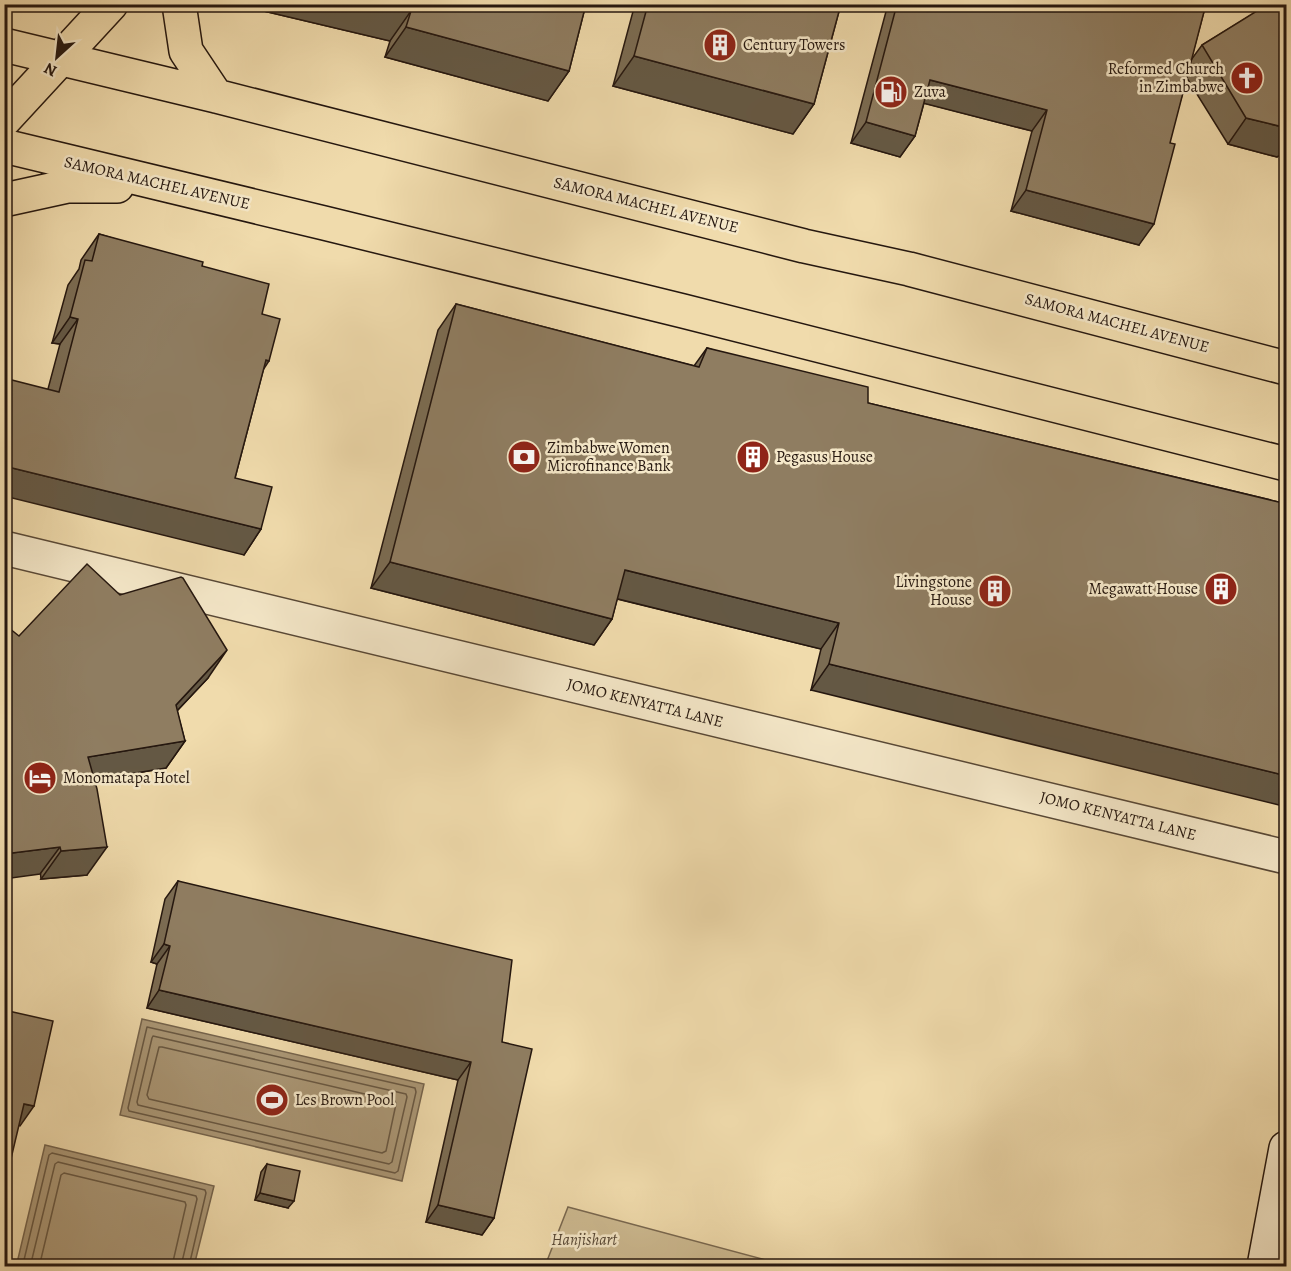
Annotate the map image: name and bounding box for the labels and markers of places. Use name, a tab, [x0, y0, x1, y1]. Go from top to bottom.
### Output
building icon: Century Towers	[702, 27, 738, 63]
place label: Century Towers	[743, 34, 845, 56]
place label: Reformed Church in Zimbabwe	[1108, 58, 1224, 98]
church icon: Reformed Church in Zimbabwe	[1229, 60, 1265, 96]
fuel station icon: Zuva	[873, 74, 909, 110]
place label: Zuva	[914, 81, 946, 103]
place label: Zimbabwe Women Microfinance Bank	[547, 437, 671, 477]
bank icon: Zimbabwe Women Microfinance Bank	[506, 439, 542, 475]
building icon: Pegasus House	[735, 439, 771, 475]
place label: Pegasus House	[776, 446, 873, 468]
place label: Livingstone House	[895, 571, 972, 611]
building icon: Megawatt House	[1203, 571, 1239, 607]
building icon: Livingstone House	[977, 573, 1013, 609]
place label: Megawatt House	[1089, 578, 1198, 600]
hotel icon: Monomatapa Hotel	[22, 760, 58, 796]
place label: Monomatapa Hotel	[63, 767, 190, 789]
sports icon: Les Brown Pool	[254, 1082, 290, 1118]
place label: Les Brown Pool	[295, 1089, 394, 1111]

